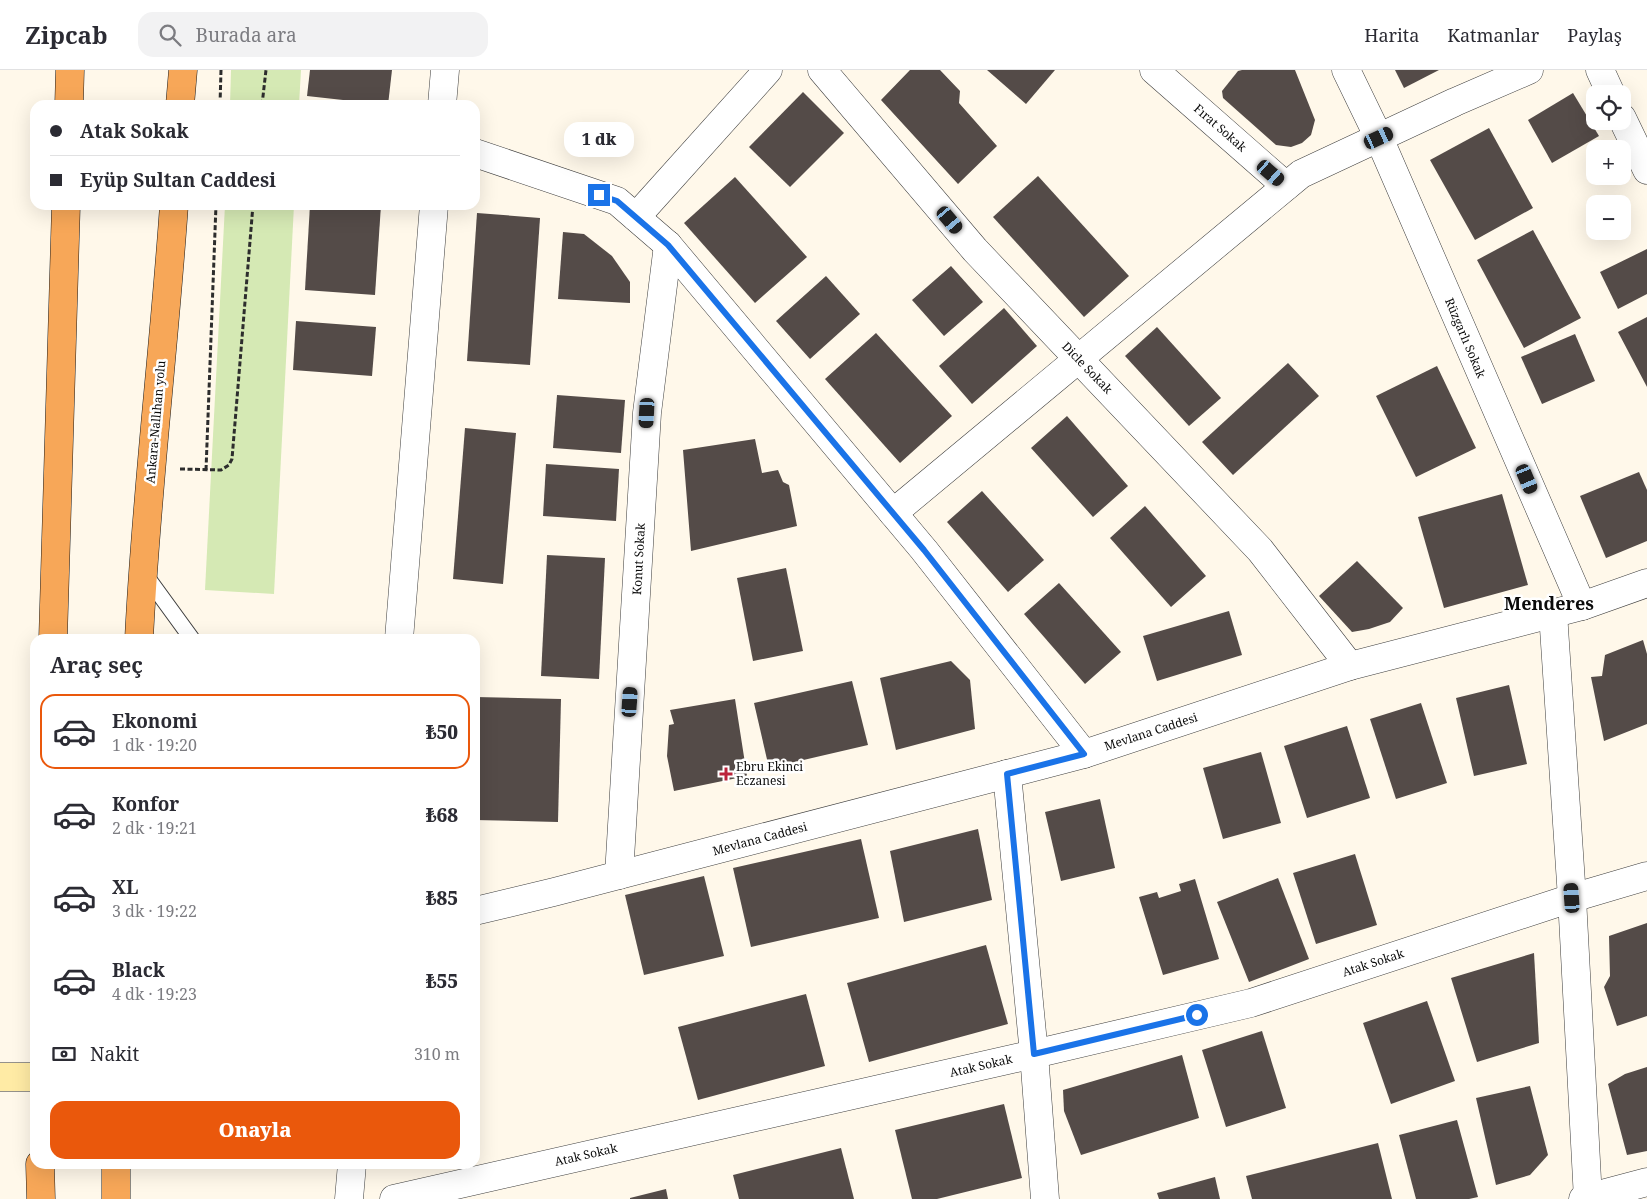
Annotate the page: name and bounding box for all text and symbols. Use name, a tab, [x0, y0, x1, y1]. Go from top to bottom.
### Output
search box	[138, 12, 488, 57]
text: Zipcab	[25, 18, 108, 51]
icon: search	[156, 21, 184, 49]
text: Burada ara	[196, 22, 297, 48]
text: Harita	[1364, 23, 1419, 47]
text: Katmanlar	[1447, 23, 1539, 47]
text: Paylaş	[1567, 23, 1622, 47]
map controls	[1586, 85, 1631, 240]
button: locate	[1586, 85, 1631, 130]
street label: Fırat Sokak	[1190, 100, 1251, 156]
text: Atak Sokak	[80, 118, 189, 144]
callout: 1 dk	[564, 122, 634, 158]
car	[1362, 125, 1395, 151]
text: 1 dk	[582, 128, 616, 150]
button: +	[1586, 140, 1631, 185]
car	[1254, 157, 1287, 189]
text: Eyüp Sultan Caddesi	[80, 167, 276, 193]
route end	[588, 184, 610, 206]
button: −	[1586, 195, 1631, 240]
car	[934, 204, 965, 236]
street label: Rüzgarlı Sokak	[1441, 295, 1490, 381]
street label: Dicle Sokak	[1058, 338, 1117, 398]
street label: Ankara-Nallıhan yolu	[142, 359, 169, 484]
car	[638, 398, 655, 428]
car	[1514, 462, 1539, 496]
street label: Konut Sokak	[628, 522, 649, 595]
district label: Menderes	[1504, 591, 1594, 615]
text: Araç seç	[50, 649, 143, 679]
car	[621, 687, 638, 717]
text: Ekonomi	[112, 708, 198, 734]
street label: Mevlana Caddesi	[1102, 708, 1200, 755]
icon: car	[52, 709, 97, 754]
text: ₺50	[426, 719, 458, 745]
text: 1 dk · 19:20	[112, 734, 197, 756]
place label: Ebru Ekinci Eczanesi	[736, 758, 803, 789]
marker: Ebru Ekinci Eczanesi	[720, 768, 732, 780]
text: Konfor	[112, 791, 179, 817]
icon: car	[52, 792, 97, 837]
text: ₺68	[426, 802, 458, 828]
text: 2 dk · 19:21	[112, 817, 197, 839]
street label: Mevlana Caddesi	[711, 818, 809, 859]
text: XL	[112, 874, 138, 900]
icon: car	[52, 875, 97, 920]
car	[1563, 883, 1580, 913]
text: ₺85	[426, 885, 458, 911]
text: 3 dk · 19:22	[112, 900, 197, 922]
street label: Atak Sokak	[1340, 944, 1407, 980]
text: Black	[112, 957, 165, 983]
icon: car	[52, 958, 97, 1003]
text: ₺55	[426, 968, 458, 994]
text: 4 dk · 19:23	[112, 983, 197, 1005]
route start	[1186, 1004, 1208, 1026]
icon: cash	[50, 1040, 78, 1068]
text: Nakit	[90, 1041, 139, 1067]
text: 310 m	[414, 1043, 460, 1065]
street label: Atak Sokak	[948, 1050, 1015, 1081]
button: Onayla	[50, 1101, 460, 1159]
street label: Atak Sokak	[553, 1139, 620, 1170]

